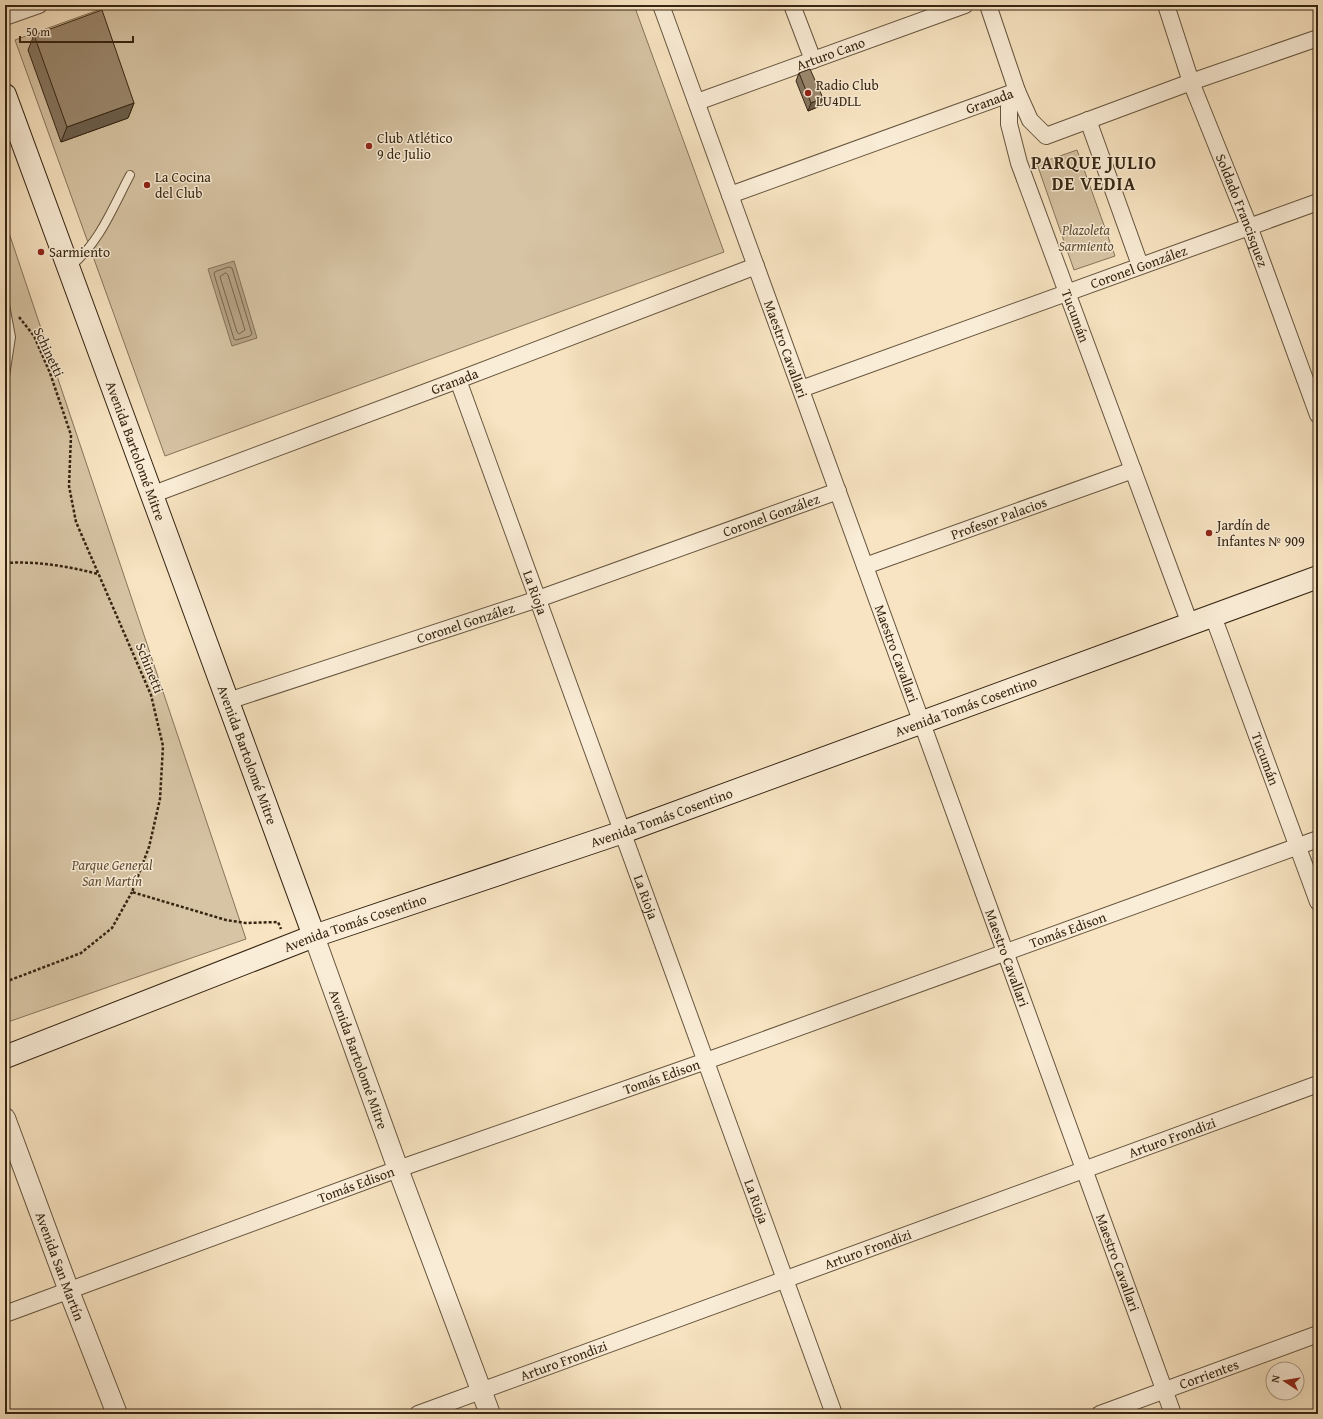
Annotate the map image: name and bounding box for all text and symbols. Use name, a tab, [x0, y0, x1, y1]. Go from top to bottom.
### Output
scale bar	[20, 18, 133, 44]
text: 50 m	[26, 23, 50, 40]
street label: Arturo Cano	[793, 32, 868, 75]
place label: Radio Club LU4DLL	[816, 75, 879, 111]
street label: Granada	[963, 83, 1016, 119]
marker: Radio Club LU4DLL	[803, 88, 813, 98]
place label: Club Atlético 9 de Julio	[377, 128, 453, 164]
marker: Club Atlético 9 de Julio	[364, 141, 374, 151]
district label: PARQUE JULIO DE VEDIA	[1031, 149, 1157, 197]
street label: Soldado Francisquez	[1211, 151, 1273, 270]
place label: La Cocina del Club	[155, 167, 211, 203]
marker: La Cocina del Club	[142, 180, 152, 190]
park label: Plazoleta Sarmiento	[1058, 220, 1114, 256]
street label: Coronel González	[1087, 240, 1190, 294]
place label: Sarmiento	[49, 242, 110, 262]
marker: Sarmiento	[36, 247, 46, 257]
street label: Tucumán	[1057, 286, 1095, 345]
street label: Maestro Cavallari	[759, 297, 813, 401]
street label: Schinetti	[29, 324, 69, 380]
street label: Granada	[428, 363, 481, 399]
street label: Avenida Bartolomé Mitre	[101, 378, 171, 524]
street label: Coronel González	[720, 488, 822, 542]
street label: Profesor Palacios	[948, 492, 1049, 544]
place label: Jardín de Infantes № 909	[1215, 515, 1305, 551]
marker: Jardín de Infantes № 909	[1204, 528, 1214, 538]
street label: La Rioja	[518, 567, 553, 618]
street label: Coronel González	[414, 597, 517, 648]
street label: Maestro Cavallari	[870, 602, 924, 705]
street label: Schinetti	[131, 640, 169, 696]
street label: Avenida Tomás Cosentino	[892, 671, 1040, 741]
street label: Avenida Bartolomé Mitre	[213, 682, 282, 828]
street label: Tucumán	[1246, 729, 1284, 788]
street label: Avenida Tomás Cosentino	[588, 783, 735, 852]
park label: Parque General San Martín	[71, 855, 153, 891]
street label: La Rioja	[629, 872, 663, 922]
street label: Avenida Tomás Cosentino	[281, 889, 429, 957]
street label: Maestro Cavallari	[980, 906, 1034, 1010]
street label: Tomás Edison	[1027, 907, 1109, 953]
street label: Avenida Bartolomé Mitre	[324, 987, 393, 1132]
street label: Tomás Edison	[620, 1054, 703, 1099]
street label: Arturo Frondizi	[1125, 1112, 1218, 1163]
street label: Tomás Edison	[315, 1161, 397, 1208]
street label: La Rioja	[739, 1176, 774, 1227]
street label: Avenida San Martín	[30, 1209, 90, 1324]
street label: Maestro Cavallari	[1091, 1211, 1145, 1314]
street label: Arturo Frondizi	[821, 1224, 914, 1274]
street label: Arturo Frondizi	[517, 1335, 610, 1386]
street label: Corrientes	[1176, 1354, 1241, 1394]
north arrow	[1265, 1361, 1305, 1401]
text: N	[1267, 1373, 1284, 1384]

